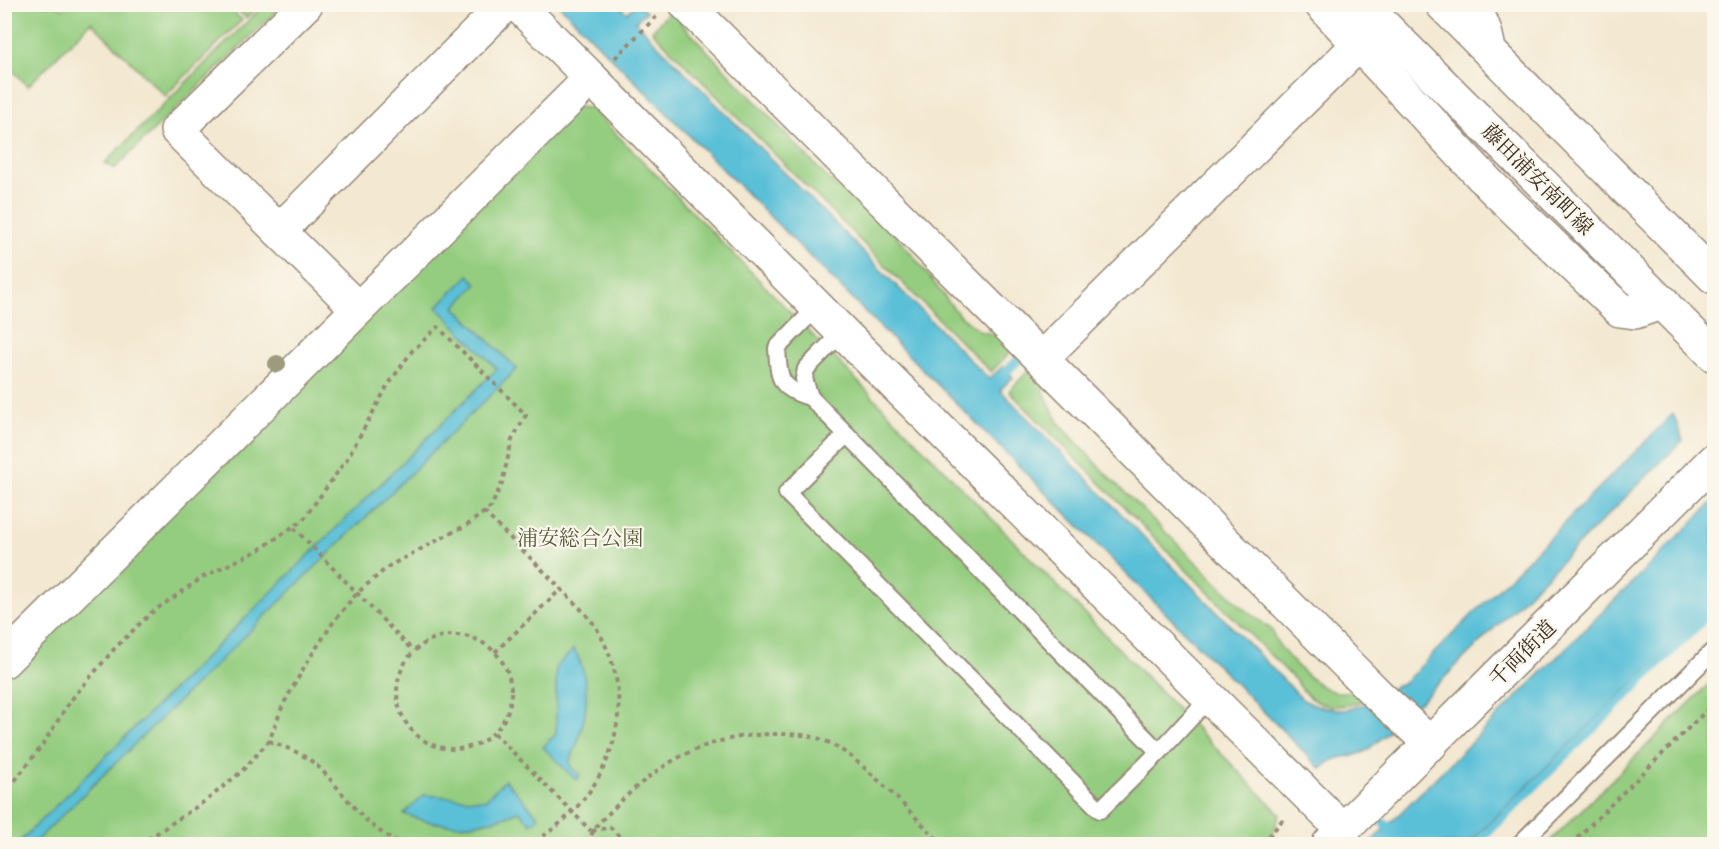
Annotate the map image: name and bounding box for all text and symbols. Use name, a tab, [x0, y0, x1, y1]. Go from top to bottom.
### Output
street label: 藤田浦安南町線	[1475, 116, 1601, 242]
park label: 浦安総合公園	[517, 522, 643, 553]
street label: 千両街道	[1481, 612, 1563, 694]

